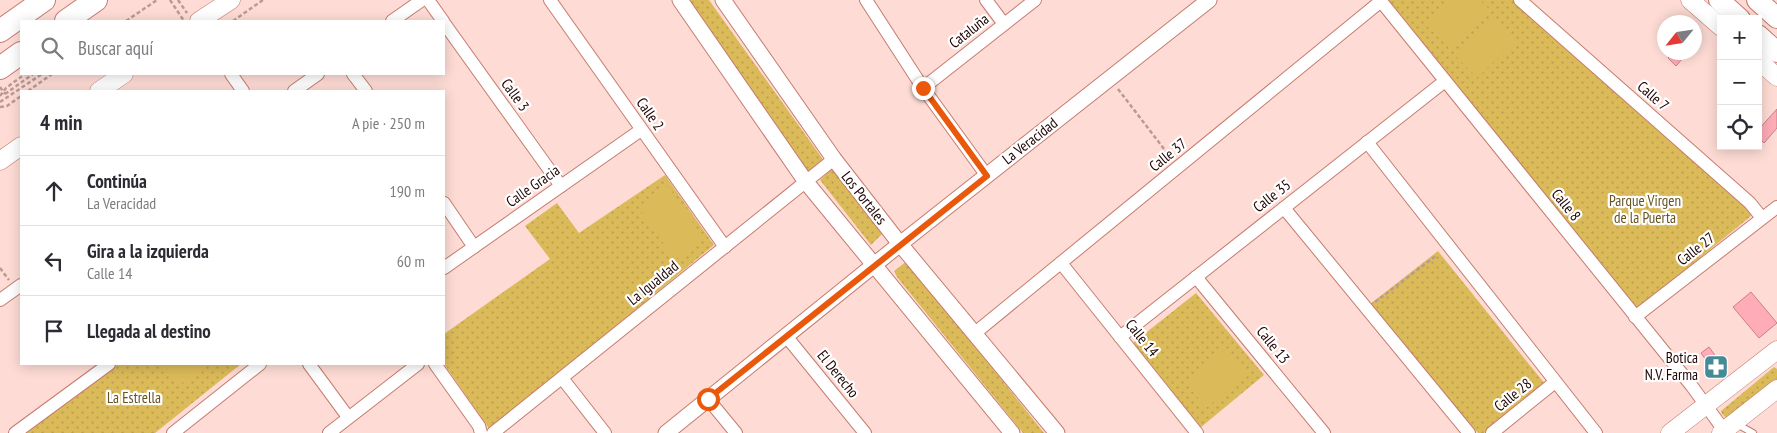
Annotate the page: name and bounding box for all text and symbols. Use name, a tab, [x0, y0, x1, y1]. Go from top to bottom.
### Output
street label: Cataluña	[945, 9, 992, 52]
north arrow	[1657, 15, 1702, 60]
map controls	[1717, 15, 1762, 150]
button: +	[1717, 15, 1762, 60]
search box	[20, 20, 445, 75]
icon: search	[38, 34, 66, 62]
text: Buscar aquí	[78, 36, 153, 60]
button: −	[1717, 60, 1762, 105]
street label: Calle 3	[497, 75, 534, 115]
route end	[912, 77, 935, 100]
street label: Calle 7	[1634, 77, 1673, 115]
street label: Calle 2	[632, 94, 668, 134]
button: locate	[1717, 105, 1762, 150]
text: 4 min	[40, 109, 82, 136]
text: A pie · 250 m	[352, 113, 425, 133]
street label: La Veracidad	[998, 113, 1061, 168]
street label: Calle 37	[1145, 134, 1190, 175]
street label: Calle Gracia	[502, 160, 563, 211]
street label: Los Portales	[838, 167, 891, 228]
text: Continúa	[87, 169, 147, 193]
street label: Calle 35	[1249, 175, 1294, 216]
icon: ahead	[40, 177, 68, 205]
text: 190 m	[390, 181, 425, 201]
street label: Calle 8	[1548, 185, 1585, 225]
park label: Parque Virgen de la Puerta	[1609, 191, 1681, 227]
text: La Veracidad	[87, 193, 156, 213]
street label: Calle 27	[1673, 228, 1718, 269]
text: Gira a la izquierda	[87, 239, 209, 263]
icon: left	[40, 247, 68, 275]
text: 60 m	[397, 251, 425, 271]
street label: La Igualdad	[623, 256, 682, 309]
text: Calle 14	[87, 263, 132, 283]
street label: Calle 14	[1122, 315, 1163, 360]
icon: arrive	[40, 317, 68, 345]
text: Llegada al destino	[87, 319, 211, 343]
street label: Calle 13	[1253, 322, 1294, 367]
street label: El Derecho	[813, 346, 863, 401]
place label: Botica N.V. Farma	[1645, 348, 1698, 384]
pharmacy icon: Botica N.V. Farma	[1703, 354, 1729, 380]
street label: Calle 28	[1490, 374, 1535, 415]
park label: La Estrella	[107, 388, 161, 407]
route start	[697, 388, 720, 411]

